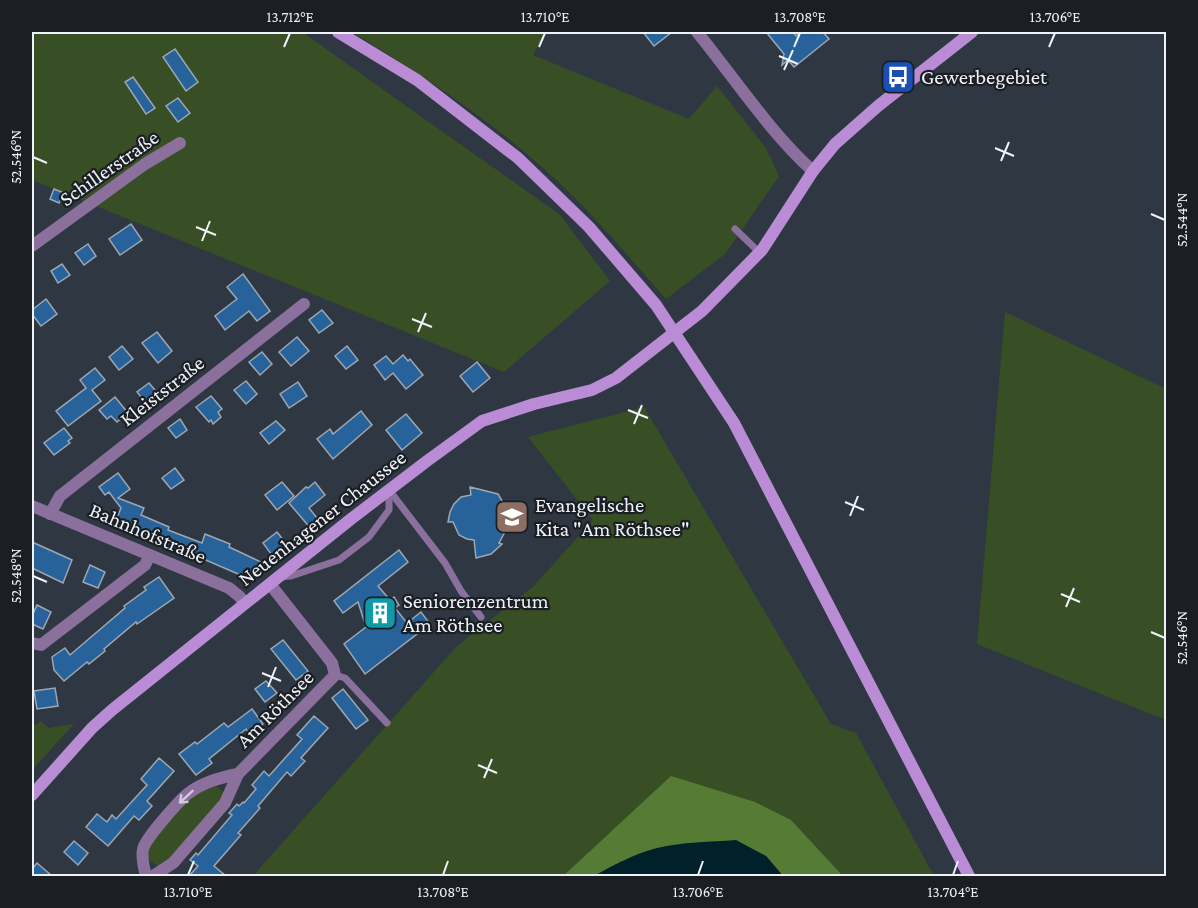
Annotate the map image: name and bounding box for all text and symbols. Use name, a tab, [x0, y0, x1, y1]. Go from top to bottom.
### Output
text: 13.712°E	[266, 9, 314, 25]
text: 13.710°E	[521, 9, 569, 25]
text: 13.708°E	[774, 9, 826, 25]
text: 13.706°E	[1030, 9, 1080, 25]
bus stop icon: Gewerbegebiet	[880, 59, 916, 95]
place label: Gewerbegebiet	[921, 65, 1048, 89]
street label: Schillerstraße	[55, 125, 163, 211]
text: 52.546°N	[8, 130, 24, 184]
text: 52.544°N	[1174, 193, 1190, 247]
street label: Kleiststraße	[115, 351, 209, 431]
street label: Neuenhagener Chaussee	[233, 445, 411, 591]
place label: Evangelische Kita "Am Röthsee"	[535, 493, 690, 541]
street label: Bahnhofstraße	[86, 498, 210, 568]
school or university icon: Evangelische Kita "Am Röthsee"	[494, 499, 530, 535]
text: 52.548°N	[8, 548, 24, 604]
place label: Seniorenzentrum Am Röthsee	[403, 589, 549, 637]
building icon: Seniorenzentrum Am Röthsee	[362, 595, 398, 631]
text: 52.546°N	[1174, 611, 1190, 665]
street label: Am Röthsee	[231, 665, 319, 753]
one-way arrow	[178, 790, 193, 804]
text: 13.710°E	[164, 884, 212, 900]
text: 13.708°E	[417, 884, 469, 900]
text: 13.706°E	[673, 884, 723, 900]
text: 13.704°E	[927, 884, 979, 900]

